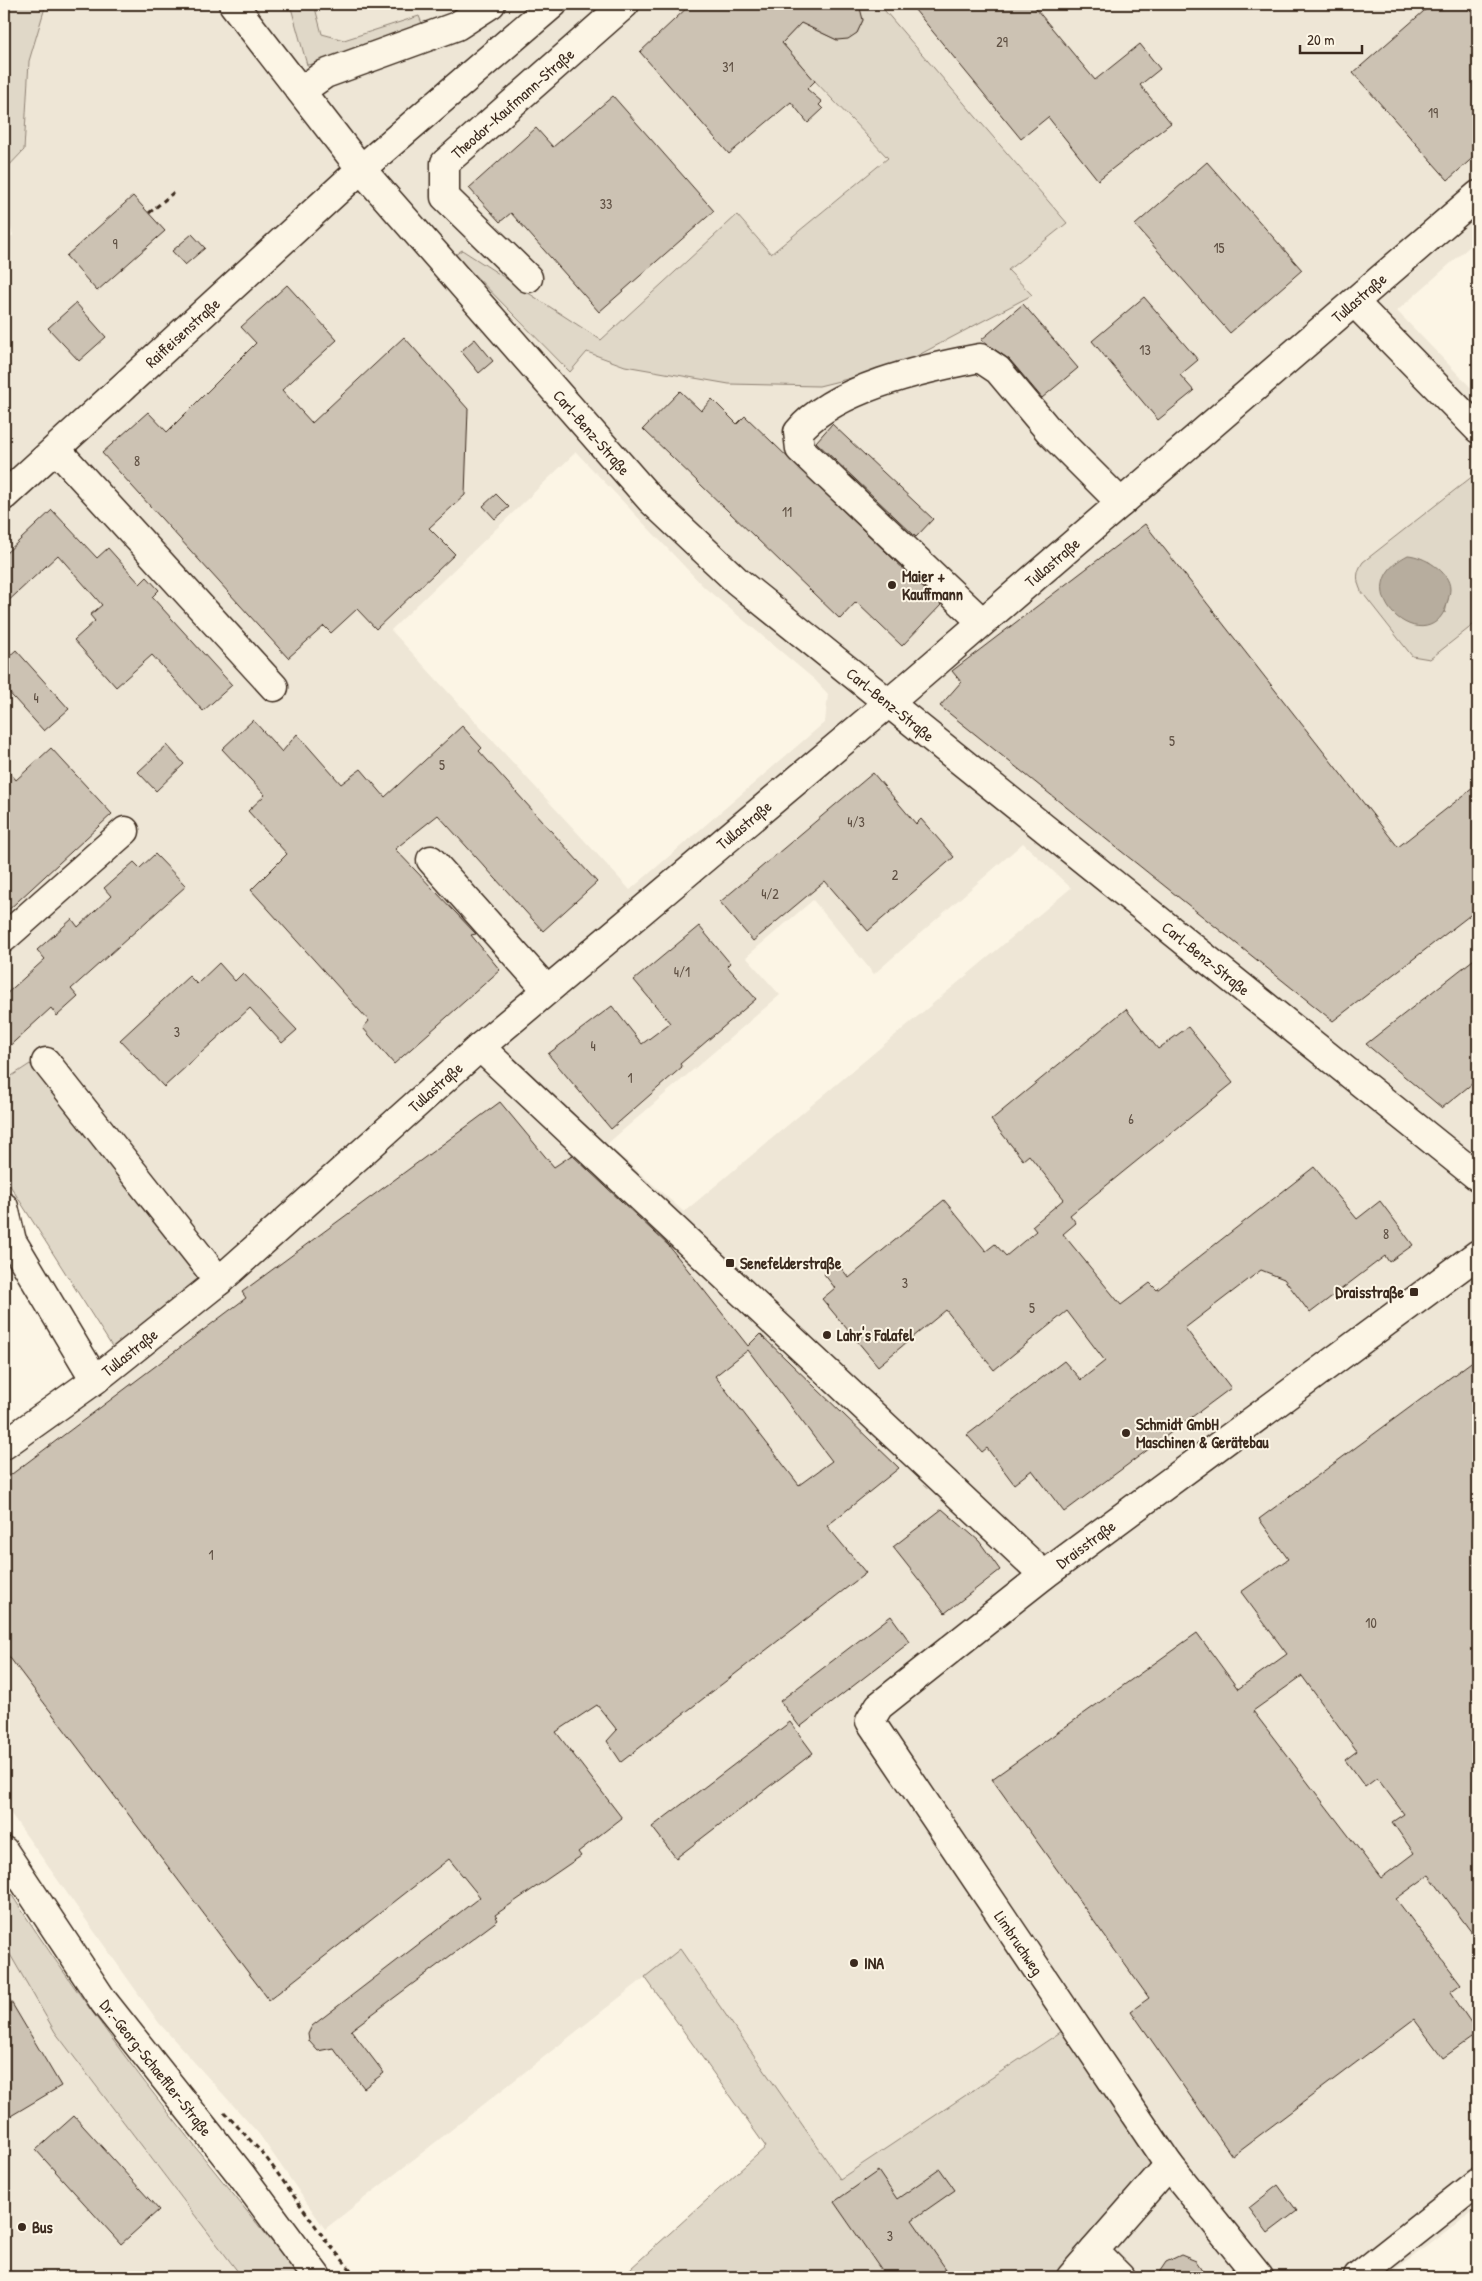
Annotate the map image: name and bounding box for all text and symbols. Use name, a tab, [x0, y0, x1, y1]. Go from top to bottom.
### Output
scale bar	[1300, 22, 1362, 54]
text: 20 m	[1307, 29, 1334, 50]
house number: 29	[996, 32, 1008, 51]
street label: Theodor-Kaufmann-Straße	[446, 43, 579, 164]
house number: 31	[722, 57, 734, 76]
house number: 19	[1428, 103, 1438, 122]
house number: 33	[600, 194, 612, 213]
house number: 9	[112, 234, 118, 253]
house number: 15	[1213, 238, 1225, 257]
street label: Tullastraße	[1327, 267, 1392, 328]
street label: Raiffeisenstraße	[140, 292, 225, 372]
house number: 13	[1139, 340, 1151, 359]
street label: Carl-Benz-Straße	[548, 385, 636, 480]
house number: 8	[134, 451, 140, 470]
house number: 11	[782, 502, 792, 521]
street label: Tullastraße	[1020, 532, 1085, 592]
place label: Maier + Kauffmann	[902, 565, 963, 605]
marker: Maier + Kauffmann	[886, 579, 898, 591]
street label: Carl-Benz-Straße	[842, 662, 940, 747]
house number: 4	[33, 688, 39, 707]
house number: 5	[1169, 731, 1175, 750]
house number: 5	[439, 755, 445, 774]
street label: Tullastraße	[712, 795, 777, 855]
house number: 4/3	[847, 812, 865, 831]
house number: 2	[892, 865, 899, 884]
house number: 4/2	[761, 884, 779, 903]
street label: Carl-Benz-Straße	[1157, 916, 1255, 1001]
house number: 4/1	[674, 962, 690, 981]
house number: 3	[174, 1022, 180, 1041]
house number: 4	[590, 1036, 596, 1055]
street label: Tullastraße	[403, 1056, 468, 1117]
house number: 1	[627, 1068, 633, 1087]
house number: 6	[1128, 1109, 1134, 1128]
house number: 8	[1383, 1224, 1389, 1243]
place label: Senefelderstraße	[740, 1252, 842, 1275]
marker: Senefelderstraße	[724, 1257, 736, 1269]
house number: 3	[902, 1273, 908, 1292]
place label: Draisstraße	[1335, 1281, 1405, 1304]
marker: Draisstraße	[1408, 1286, 1420, 1298]
house number: 5	[1029, 1298, 1035, 1317]
street label: Tullastraße	[97, 1323, 163, 1382]
place label: Lahr's Falafel	[837, 1324, 914, 1346]
marker: Lahr's Falafel	[821, 1329, 833, 1341]
place label: Schmidt GmbH Maschinen & Gerätebau	[1136, 1413, 1269, 1453]
marker: Schmidt GmbH Maschinen & Gerätebau	[1120, 1427, 1132, 1439]
street label: Draisstraße	[1051, 1514, 1120, 1573]
house number: 1	[208, 1545, 214, 1564]
house number: 10	[1365, 1613, 1377, 1632]
street label: Limbruchweg	[989, 1906, 1049, 1980]
place label: INA	[864, 1952, 884, 1974]
marker: INA	[848, 1957, 860, 1969]
street label: Dr.-Georg-Schaeffler-Straße	[95, 1995, 218, 2141]
place label: Bus	[32, 2216, 54, 2238]
marker: Bus	[16, 2221, 28, 2233]
house number: 3	[887, 2226, 893, 2245]

